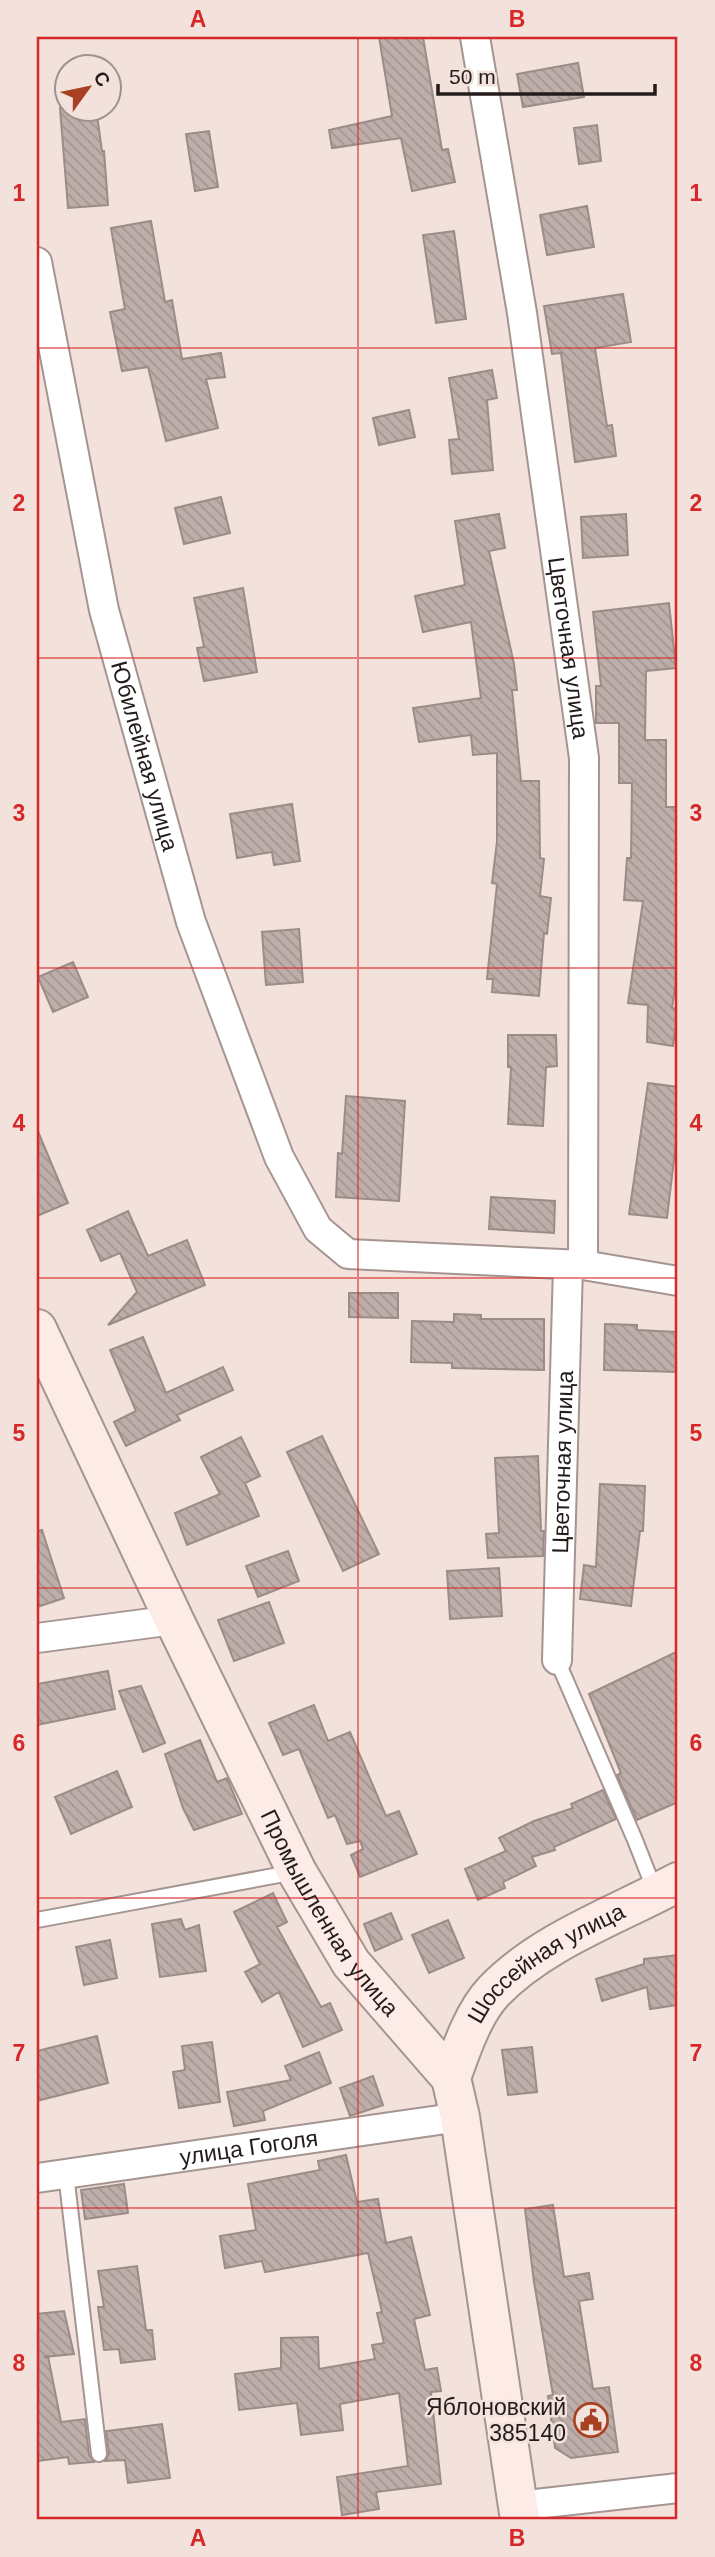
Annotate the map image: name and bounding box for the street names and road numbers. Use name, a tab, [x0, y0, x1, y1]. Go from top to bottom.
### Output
street label: Цветочная улица	[543, 555, 594, 741]
street label: Юбилейная улица	[106, 658, 184, 854]
street label: Цветочная улица	[547, 1370, 578, 1554]
street label: Промышленная улица	[256, 1805, 404, 2021]
street label: Шоссейная улица	[462, 1898, 629, 2028]
street label: улица Гоголя	[178, 2125, 320, 2170]

